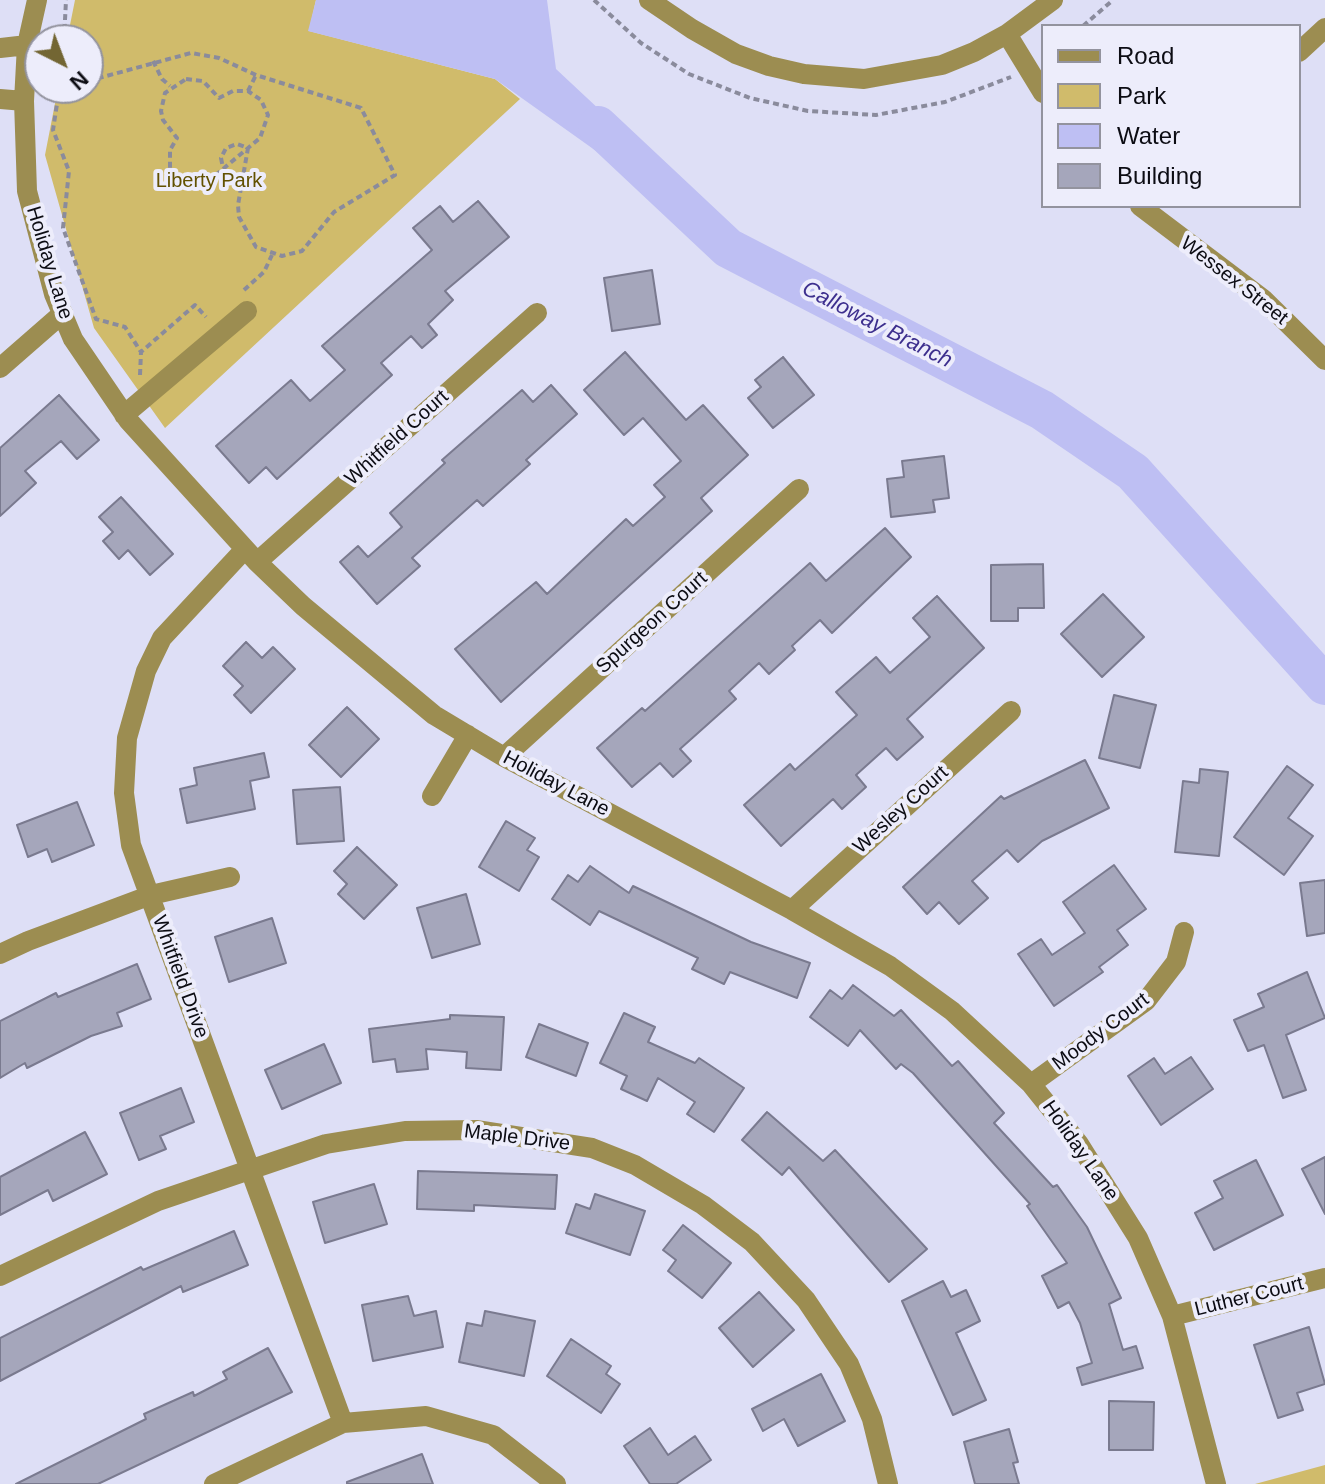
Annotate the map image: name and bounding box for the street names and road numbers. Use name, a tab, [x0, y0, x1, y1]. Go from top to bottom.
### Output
street label: Holiday Lane	[20, 204, 78, 322]
street label: Wessex Street	[1176, 232, 1292, 330]
street label: Whitfield Court	[340, 385, 454, 491]
street label: Spurgeon Court	[592, 567, 712, 679]
street label: Holiday Lane	[499, 746, 613, 822]
street label: Wesley Court	[849, 761, 953, 859]
street label: Whitfield Drive	[147, 912, 213, 1042]
street label: Moody Court	[1048, 988, 1154, 1076]
street label: Holiday Lane	[1037, 1096, 1123, 1206]
street label: Maple Drive	[463, 1120, 571, 1156]
street label: Luther Court	[1192, 1272, 1306, 1322]

